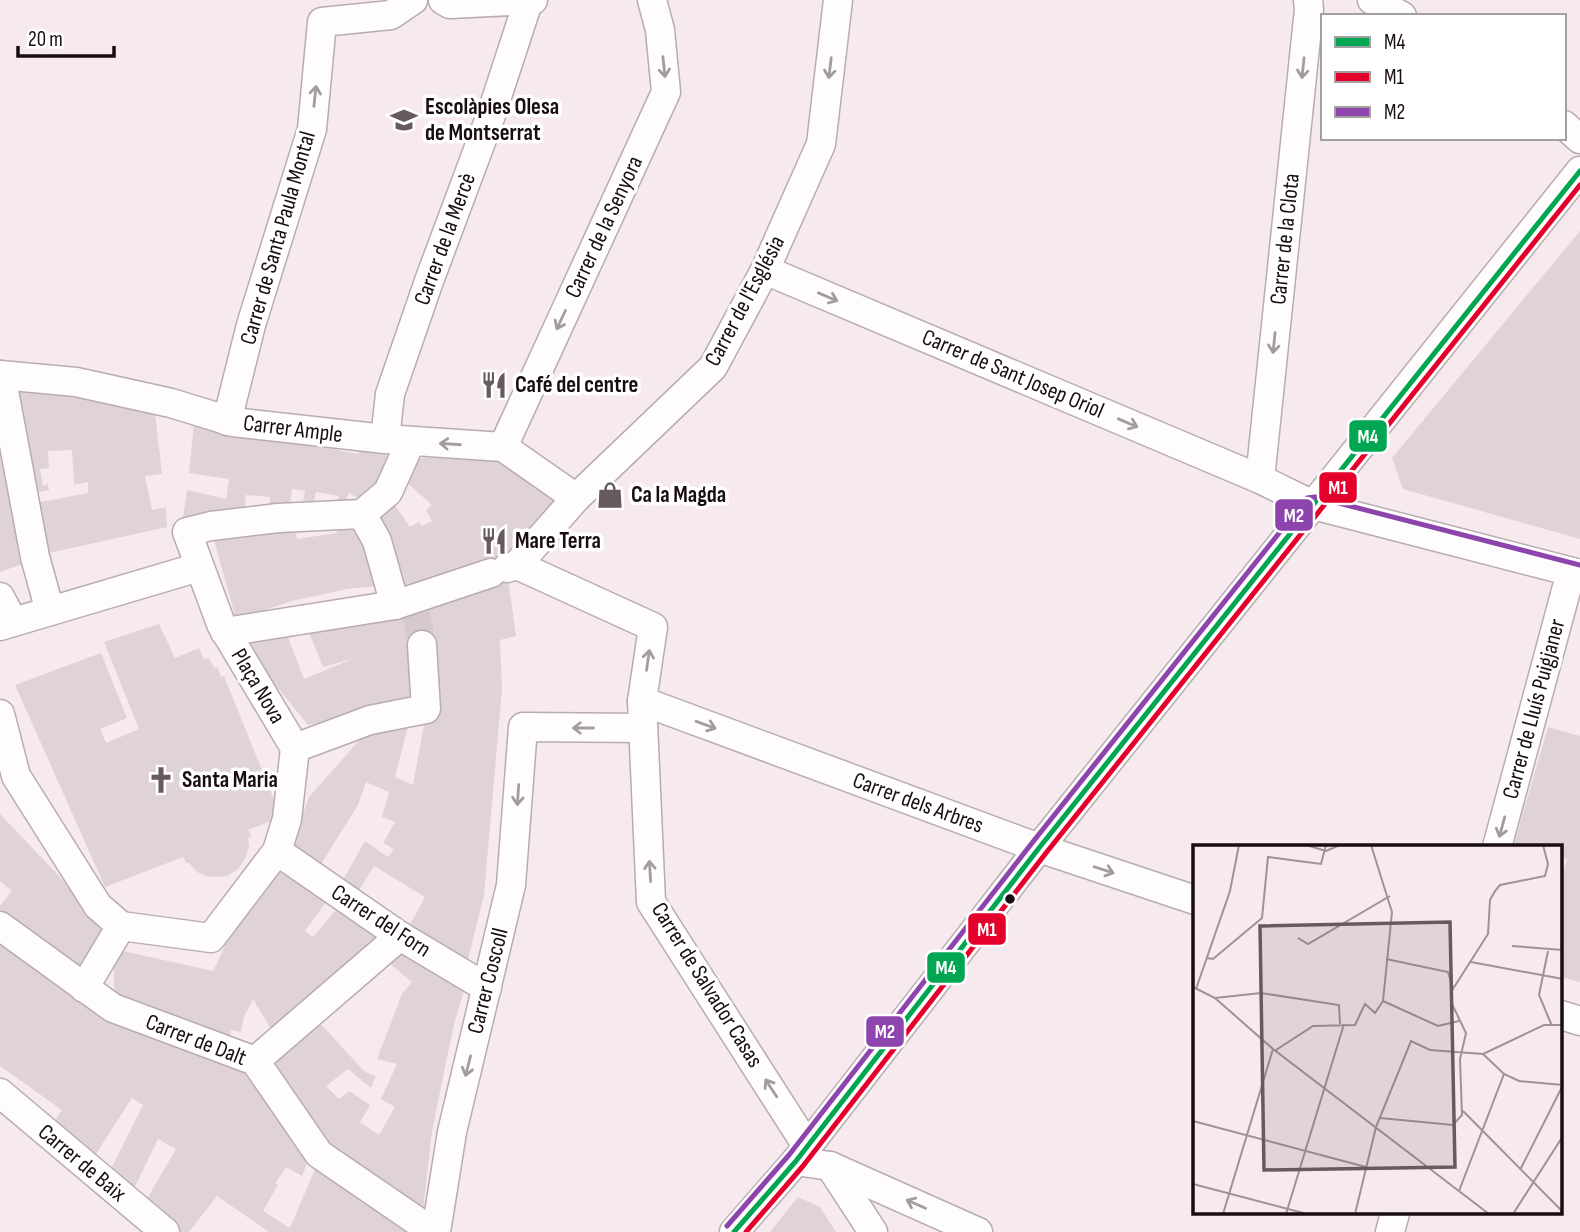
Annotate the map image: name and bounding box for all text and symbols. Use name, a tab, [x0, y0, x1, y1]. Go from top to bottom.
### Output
scale bar	[18, 14, 114, 58]
legend	[1321, 14, 1566, 140]
text: 20 m	[28, 27, 63, 52]
text: M4	[1384, 30, 1405, 55]
one-way arrow	[657, 55, 670, 78]
one-way arrow	[823, 56, 836, 79]
one-way arrow	[1296, 56, 1309, 79]
text: M1	[1384, 65, 1404, 90]
one-way arrow	[309, 85, 322, 107]
place label: Escolàpies Olesa de Montserrat	[425, 93, 559, 147]
text: M2	[1384, 100, 1405, 125]
school or university icon: Escolàpies Olesa de Montserrat	[389, 105, 419, 135]
street label: Carrer de Santa Paula Montal	[234, 128, 322, 348]
street label: Carrer de la Senyora	[559, 152, 649, 302]
street label: Carrer de la Mercè	[408, 169, 482, 309]
street label: Carrer de la Clota	[1264, 172, 1306, 306]
street label: Carrer de l'Església	[699, 231, 791, 371]
one-way arrow	[817, 291, 838, 304]
one-way arrow	[554, 309, 567, 330]
street label: Carrer de Sant Josep Oriol	[918, 323, 1108, 425]
one-way arrow	[1267, 331, 1280, 354]
restaurant icon: Café del centre	[479, 370, 509, 400]
place label: Café del centre	[515, 371, 638, 399]
street label: Carrer Ample	[242, 409, 344, 449]
one-way arrow	[1117, 417, 1138, 430]
line badge: M4	[1348, 419, 1388, 453]
text: M4	[1358, 426, 1379, 449]
one-way arrow	[439, 437, 462, 450]
line badge: M1	[1318, 471, 1358, 504]
text: M1	[1328, 477, 1348, 500]
shop icon: Ca la Magda	[595, 480, 625, 510]
place label: Ca la Magda	[631, 481, 726, 509]
line badge: M2	[1274, 498, 1314, 532]
text: M2	[1284, 505, 1304, 528]
restaurant icon: Mare Terra	[479, 526, 509, 556]
place label: Mare Terra	[515, 527, 601, 555]
street label: Carrer de Lluís Puigjaner	[1497, 616, 1572, 802]
street label: Plaça Nova	[225, 643, 291, 729]
one-way arrow	[642, 649, 655, 672]
one-way arrow	[695, 720, 717, 732]
one-way arrow	[572, 721, 595, 735]
church icon: Santa Maria	[146, 765, 176, 795]
place label: Santa Maria	[182, 766, 278, 794]
street label: Carrer dels Arbres	[849, 766, 987, 840]
one-way arrow	[511, 784, 524, 806]
one-way arrow	[1495, 816, 1508, 838]
inset map	[1193, 845, 1562, 1214]
one-way arrow	[643, 860, 656, 883]
one-way arrow	[1093, 864, 1115, 877]
street label: Carrer del Forn	[326, 878, 436, 964]
unlabelled marker	[1003, 892, 1017, 906]
street label: Carrer de Salvador Casas	[645, 897, 769, 1073]
line badge: M1	[967, 912, 1007, 946]
text: M1	[977, 919, 997, 942]
street label: Carrer Coscoll	[461, 925, 515, 1037]
line badge: M4	[926, 951, 966, 984]
text: M4	[936, 957, 957, 980]
street label: Carrer de Dalt	[142, 1008, 250, 1072]
line badge: M2	[865, 1015, 905, 1048]
text: M2	[875, 1021, 895, 1044]
one-way arrow	[461, 1054, 474, 1077]
one-way arrow	[763, 1079, 777, 1099]
street label: Carrer de Baix	[32, 1118, 132, 1208]
one-way arrow	[906, 1197, 927, 1210]

